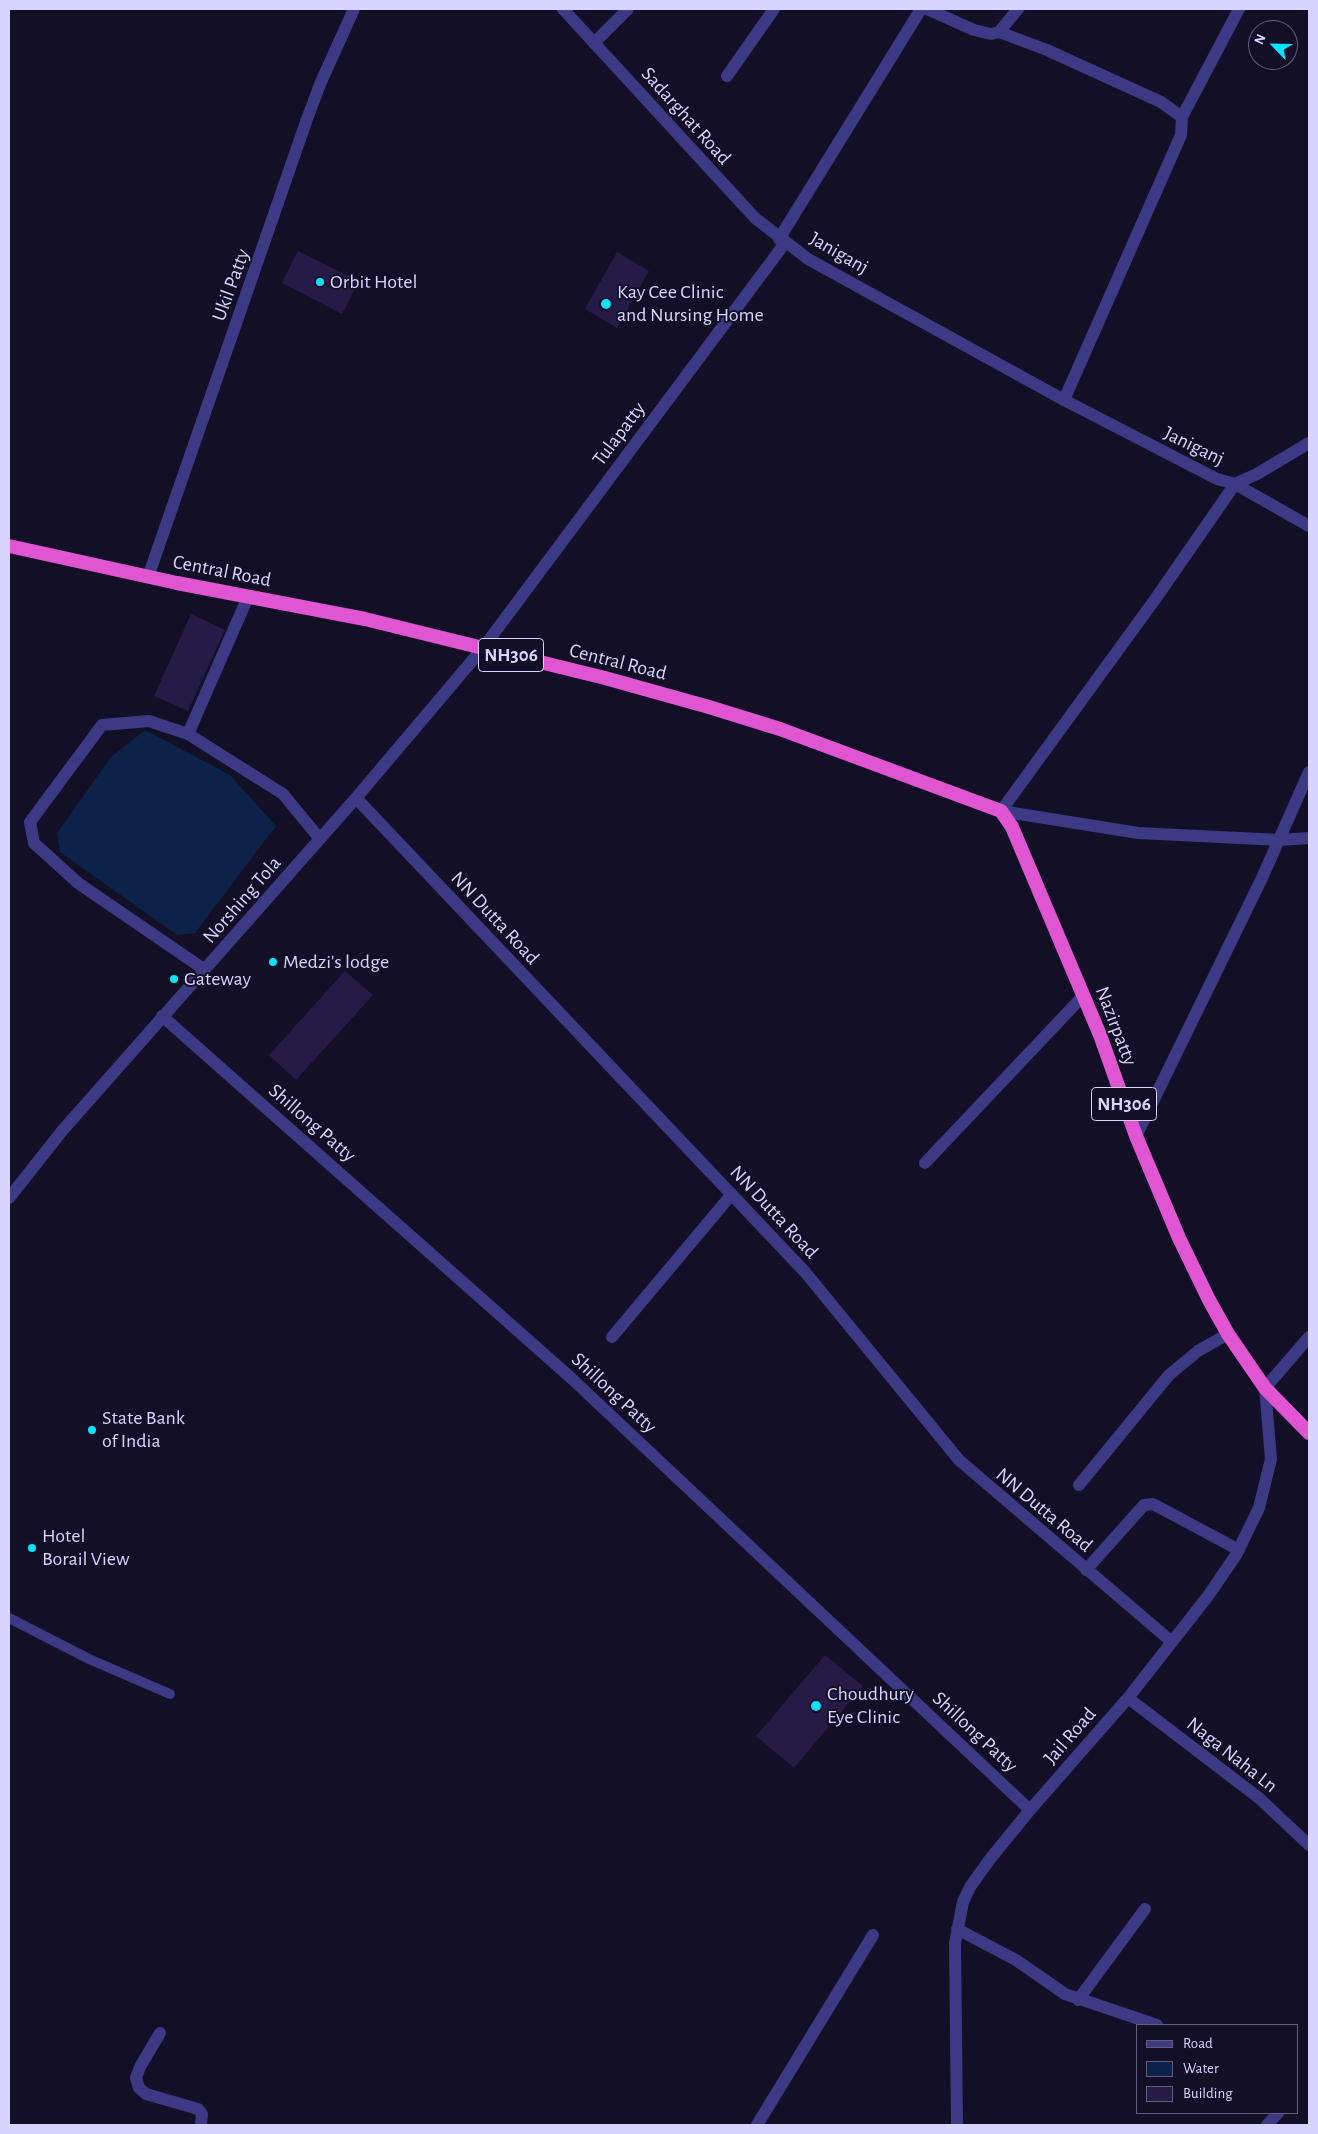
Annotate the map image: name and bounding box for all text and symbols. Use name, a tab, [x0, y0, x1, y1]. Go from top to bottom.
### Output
north arrow	[1248, 20, 1298, 70]
text: N	[1252, 32, 1269, 47]
street label: Sadarghat Road	[636, 62, 736, 170]
street label: Janiganj	[805, 227, 873, 279]
street label: Ukil Patty	[207, 246, 255, 324]
place label: Orbit Hotel	[330, 270, 417, 294]
marker: Orbit Hotel	[314, 276, 326, 288]
place label: Kay Cee Clinic and Nursing Home	[617, 280, 764, 327]
marker: Kay Cee Clinic and Nursing Home	[599, 297, 613, 311]
street label: Tulapatty	[587, 397, 651, 471]
street label: Janiganj	[1160, 421, 1228, 471]
street label: Central Road	[171, 550, 273, 592]
road number: NH306	[478, 638, 544, 672]
street label: Central Road	[567, 638, 669, 686]
street label: Norshing Tola	[198, 851, 286, 949]
street label: NN Dutta Road	[446, 866, 544, 970]
place label: Medzi's lodge	[283, 950, 389, 974]
marker: Medzi's lodge	[267, 956, 279, 968]
place label: Gateway	[184, 967, 251, 991]
marker: Gateway	[168, 973, 180, 985]
street label: Nazirpatty	[1090, 983, 1142, 1069]
street label: Shillong Patty	[263, 1079, 361, 1167]
road number: NH306	[1092, 1088, 1156, 1120]
street label: NN Dutta Road	[725, 1160, 823, 1264]
street label: Shillong Patty	[566, 1347, 662, 1439]
place label: State Bank of India	[102, 1406, 185, 1453]
marker: State Bank of India	[86, 1424, 98, 1436]
street label: NN Dutta Road	[991, 1463, 1097, 1557]
place label: Hotel Borail View	[42, 1524, 130, 1571]
marker: Hotel Borail View	[26, 1542, 38, 1554]
place label: Choudhury Eye Clinic	[827, 1682, 914, 1729]
street label: Shillong Patty	[927, 1686, 1023, 1778]
marker: Choudhury Eye Clinic	[809, 1699, 823, 1713]
street label: Jail Road	[1039, 1703, 1101, 1769]
street label: Naga Naha Ln	[1182, 1712, 1282, 1798]
legend	[1136, 2024, 1298, 2114]
text: Road	[1183, 2036, 1213, 2051]
text: Water	[1183, 2061, 1219, 2076]
text: Building	[1183, 2086, 1233, 2101]

